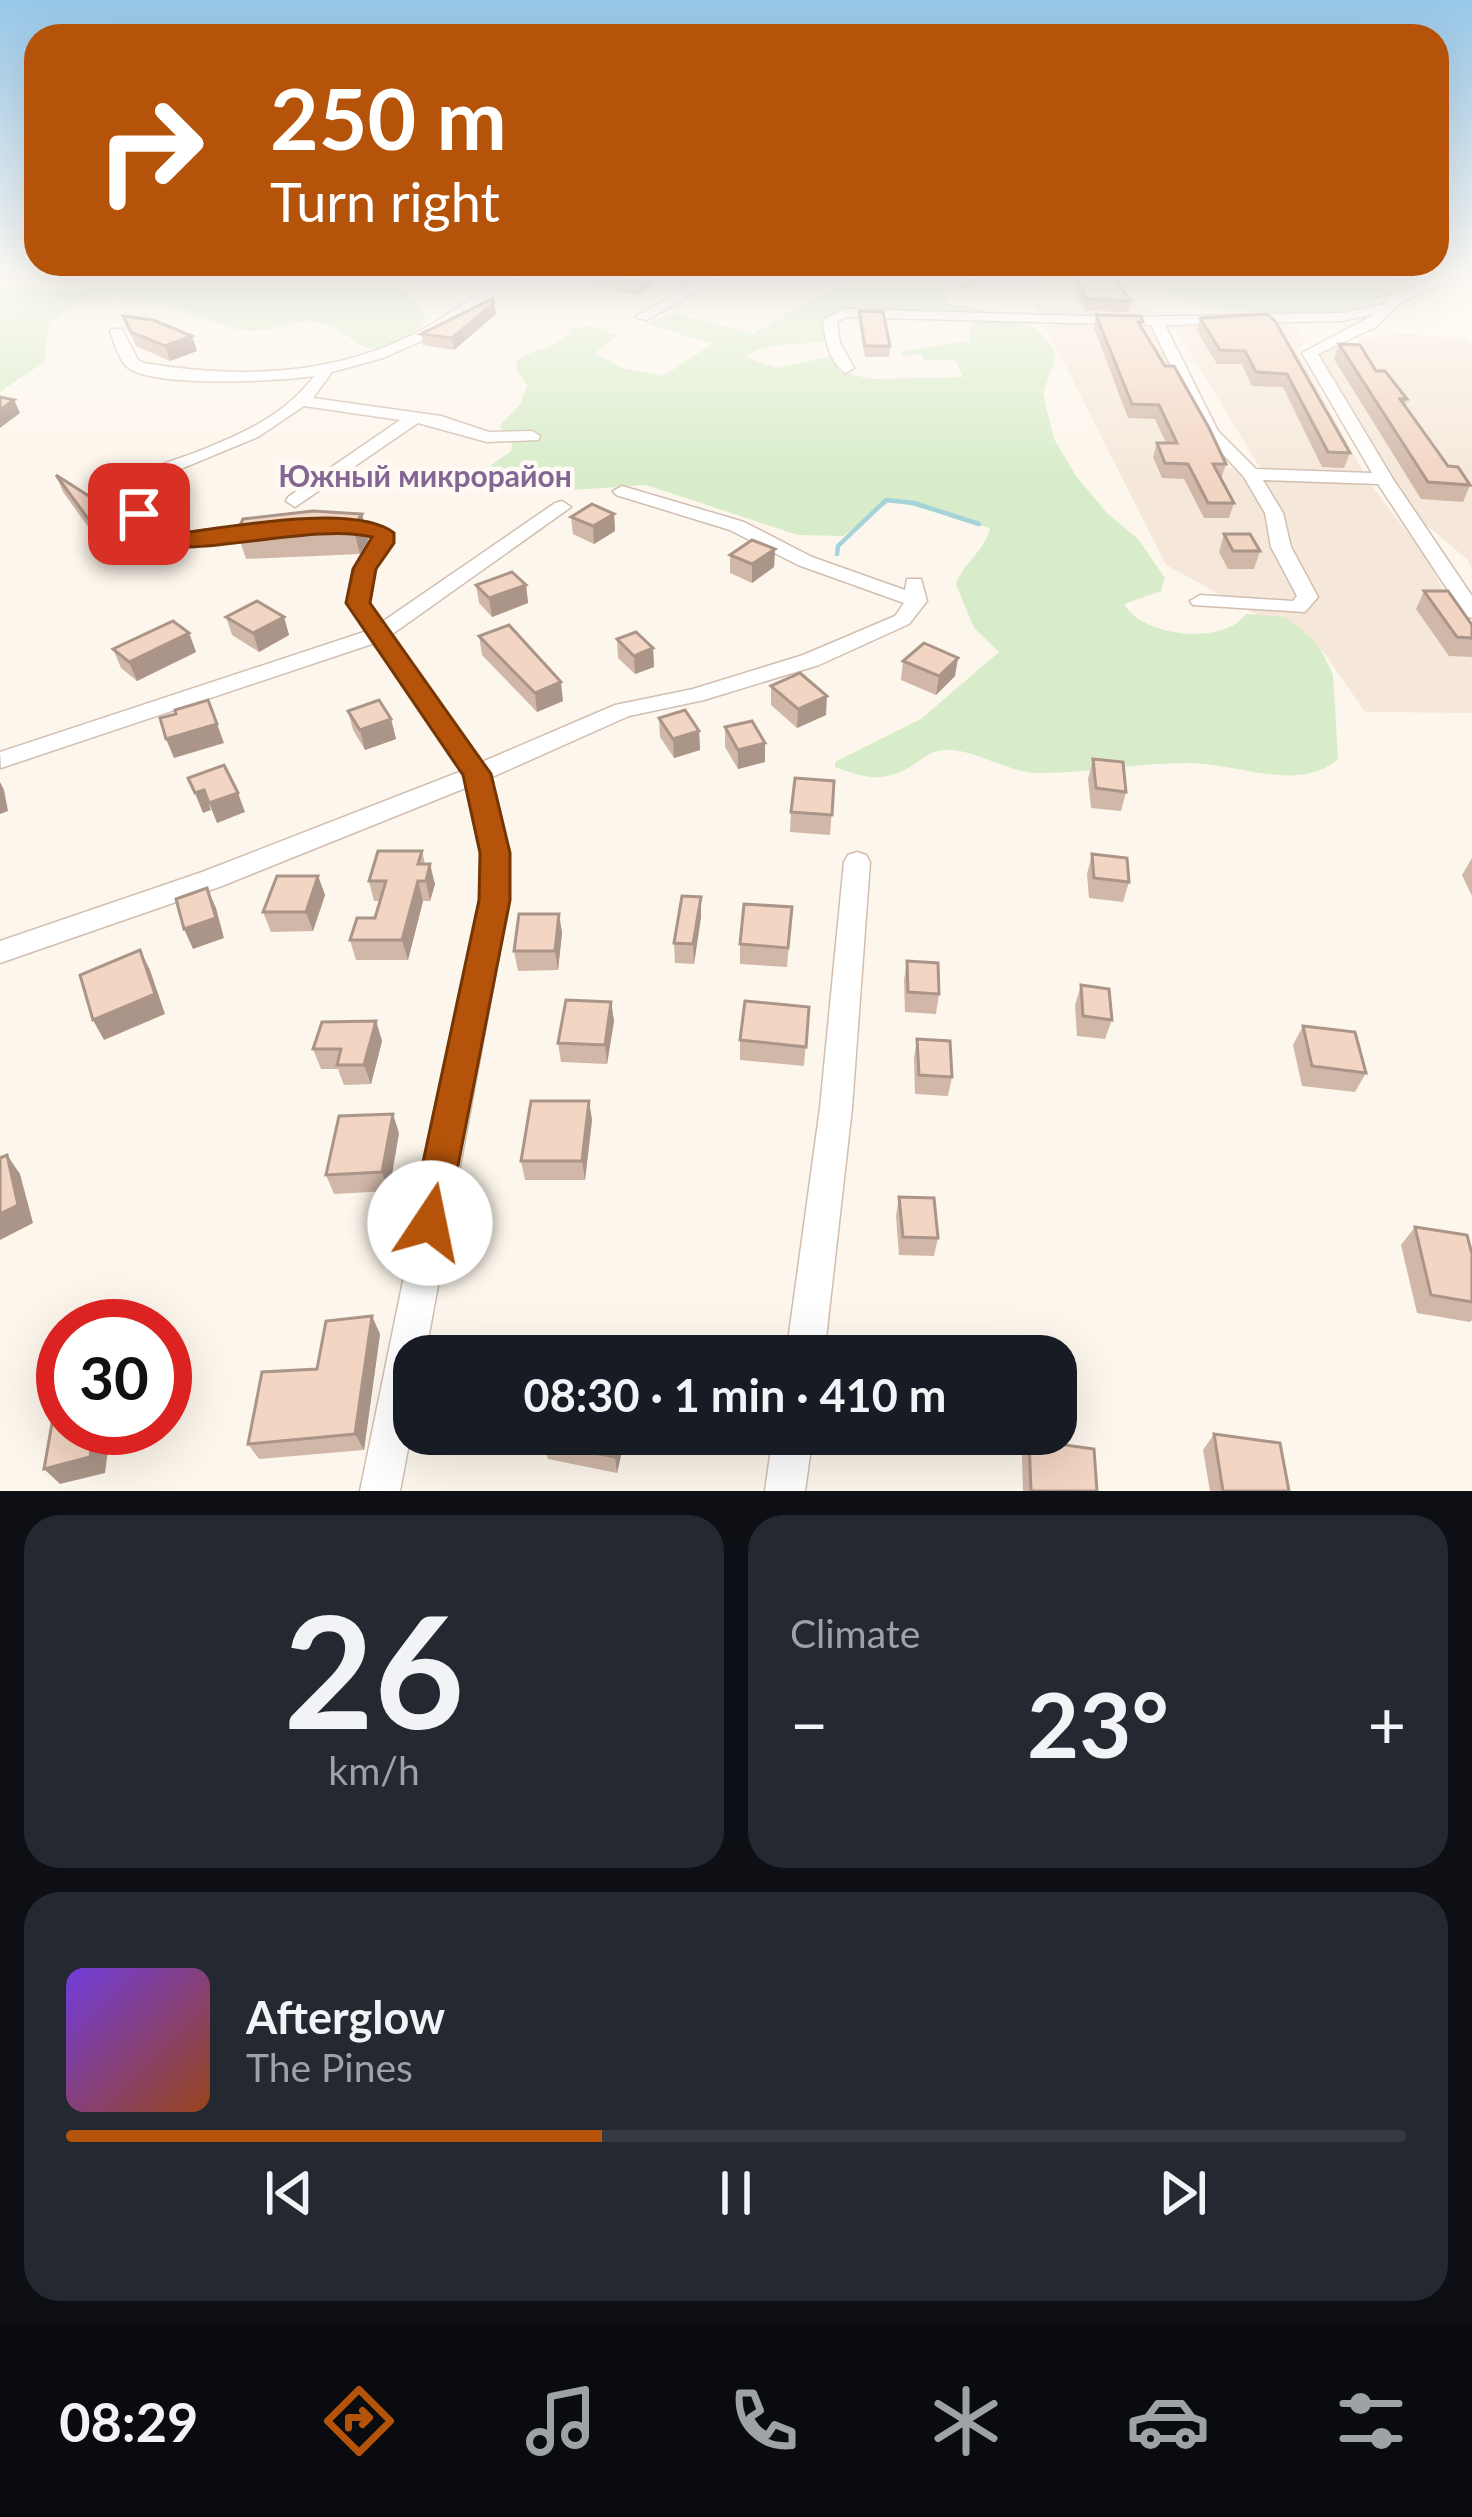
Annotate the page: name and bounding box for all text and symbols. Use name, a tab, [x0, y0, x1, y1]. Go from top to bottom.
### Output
text: 250 m	[270, 67, 507, 168]
icon: right	[72, 72, 228, 228]
text: Turn right	[270, 169, 500, 234]
district label: Южный микрорайон	[278, 457, 572, 493]
pin	[88, 463, 190, 565]
icon: arrive	[106, 481, 172, 547]
position arrow	[367, 1160, 493, 1286]
speed limit sign: 30	[36, 1299, 192, 1455]
text: 08:30 · 1 min · 410 m	[524, 1368, 946, 1422]
text: 26	[284, 1575, 464, 1762]
text: Climate	[790, 1610, 920, 1656]
text: 23°	[1027, 1669, 1169, 1777]
text: −	[790, 1684, 828, 1763]
text: +	[1368, 1684, 1406, 1763]
text: km/h	[328, 1747, 420, 1793]
text: Afterglow	[246, 1990, 445, 2044]
text: The Pines	[246, 2044, 413, 2090]
icon: previous	[256, 2160, 322, 2226]
icon: pause	[703, 2160, 769, 2226]
icon: next	[1150, 2160, 1216, 2226]
icon: directions	[317, 2379, 401, 2463]
icon: music	[519, 2379, 603, 2463]
icon: phone	[722, 2379, 806, 2463]
icon: climate	[924, 2379, 1008, 2463]
icon: car	[1126, 2379, 1210, 2463]
icon: filters	[1329, 2379, 1413, 2463]
text: 08:29	[59, 2389, 198, 2454]

